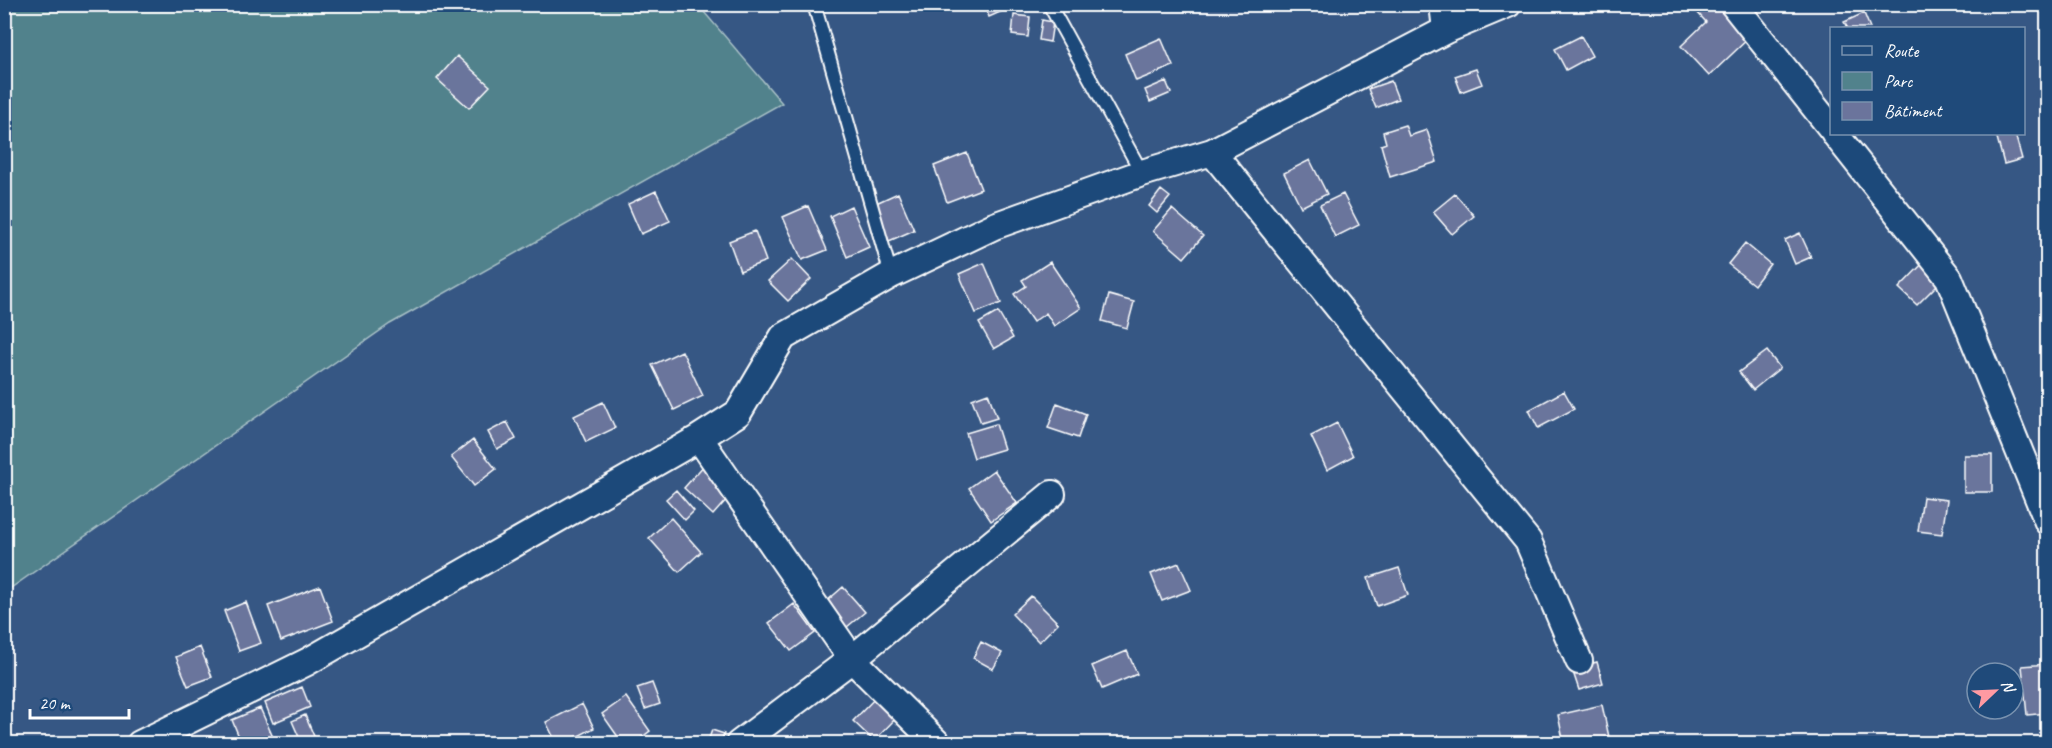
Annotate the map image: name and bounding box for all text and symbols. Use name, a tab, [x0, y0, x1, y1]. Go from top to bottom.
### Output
legend	[1830, 27, 2025, 135]
text: Route	[1884, 40, 1919, 62]
text: Parc	[1884, 70, 1913, 92]
text: Bâtiment	[1884, 100, 1944, 122]
north arrow	[1965, 661, 2025, 721]
text: N	[1997, 677, 2020, 697]
scale bar	[30, 682, 129, 720]
text: 20 m	[39, 692, 72, 714]

